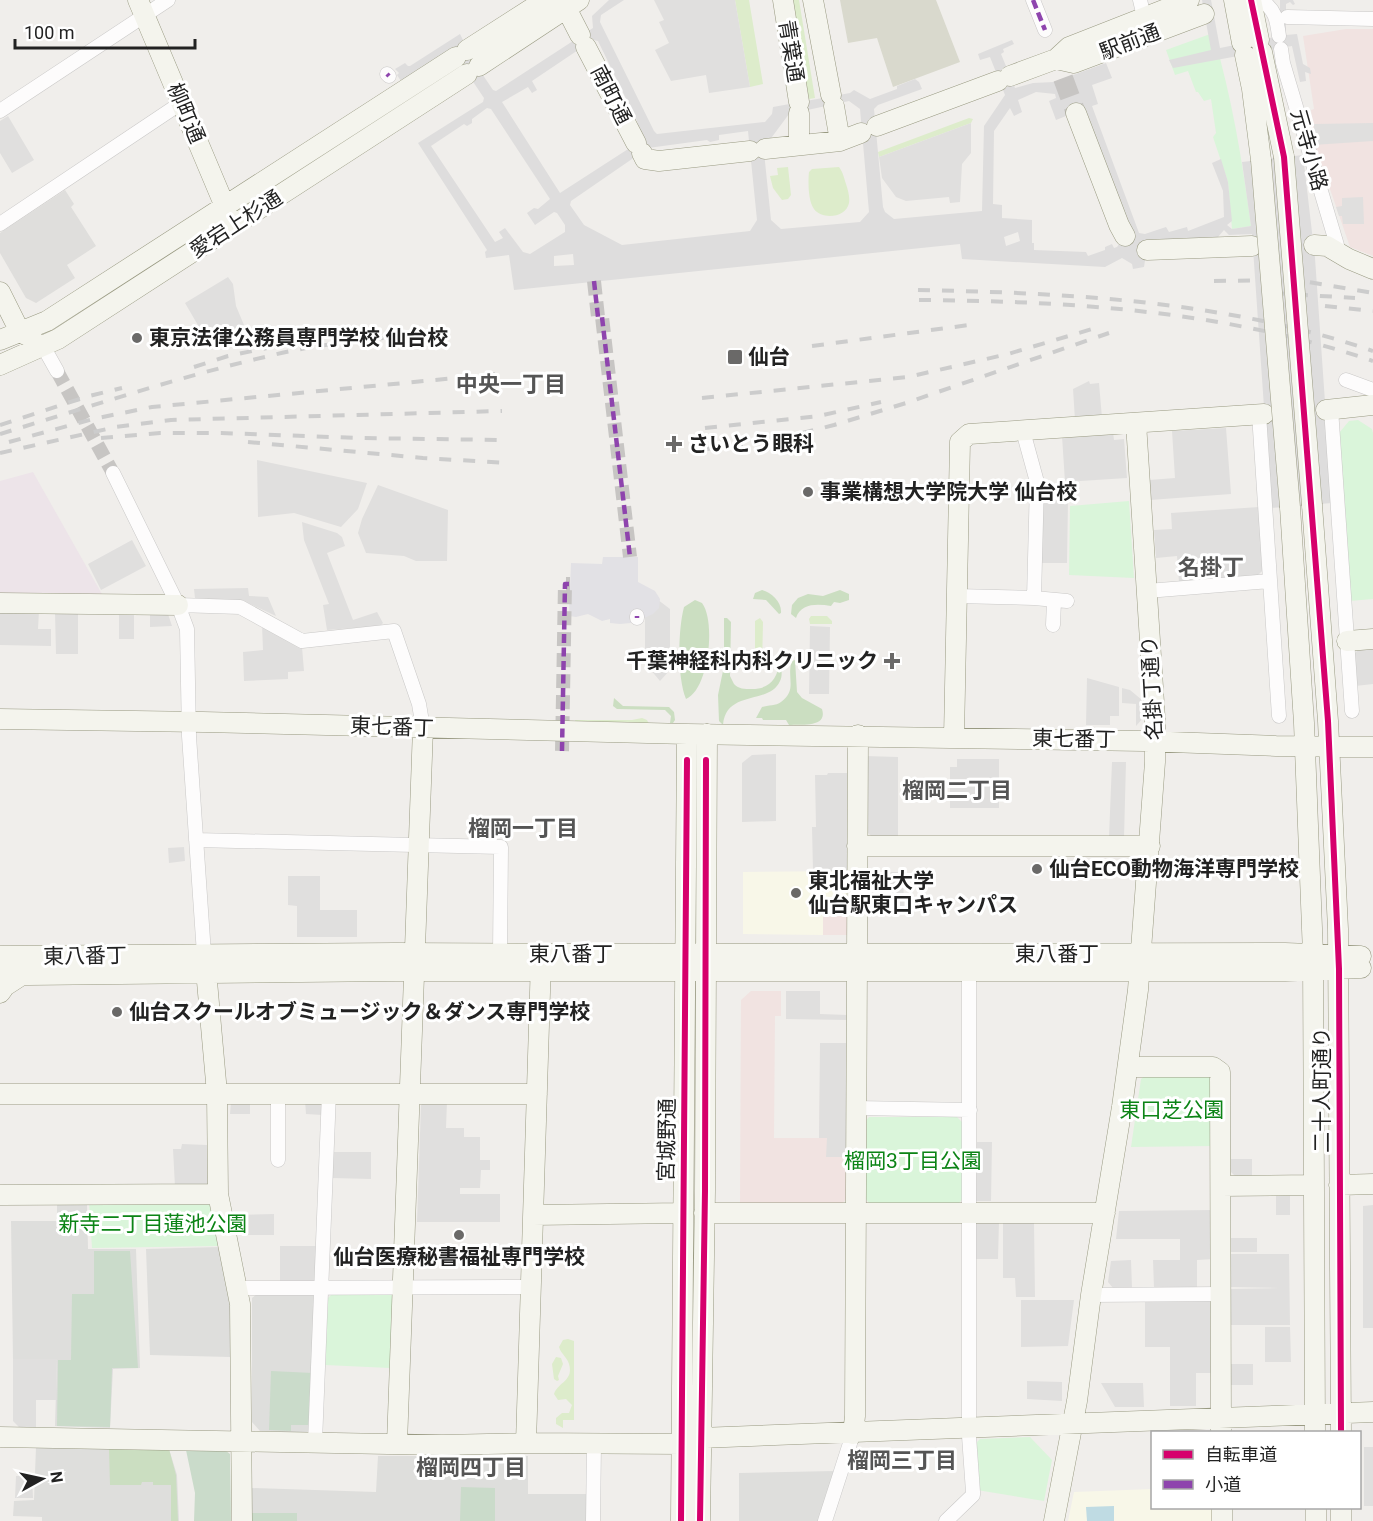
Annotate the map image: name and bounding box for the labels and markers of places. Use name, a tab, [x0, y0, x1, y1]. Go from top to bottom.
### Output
place label: 東京法律公務員専門学校 仙台校	[149, 326, 448, 350]
marker: 東京法律公務員専門学校 仙台校	[130, 331, 144, 345]
place label: 仙台	[748, 345, 790, 369]
marker: 仙台	[726, 348, 744, 366]
place label: さいとう眼科	[688, 432, 814, 456]
marker: さいとう眼科	[665, 435, 683, 453]
place label: 事業構想大学院大学 仙台校	[820, 480, 1077, 504]
marker: 事業構想大学院大学 仙台校	[801, 485, 815, 499]
place label: 千葉神経科内科クリニック	[626, 649, 878, 673]
marker: 千葉神経科内科クリニック	[883, 652, 901, 670]
place label: 仙台ECO動物海洋専門学校	[1049, 857, 1299, 881]
marker: 仙台ECO動物海洋専門学校	[1030, 862, 1044, 876]
place label: 東北福祉大学 仙台駅東口キャンパス	[808, 869, 1018, 917]
marker: 東北福祉大学 仙台駅東口キャンパス	[789, 886, 803, 900]
place label: 仙台スクールオブミュージック＆ダンス専門学校	[129, 1000, 590, 1024]
marker: 仙台スクールオブミュージック＆ダンス専門学校	[110, 1005, 124, 1019]
marker: 仙台医療秘書福祉専門学校	[452, 1228, 466, 1242]
place label: 仙台医療秘書福祉専門学校	[333, 1245, 585, 1269]

